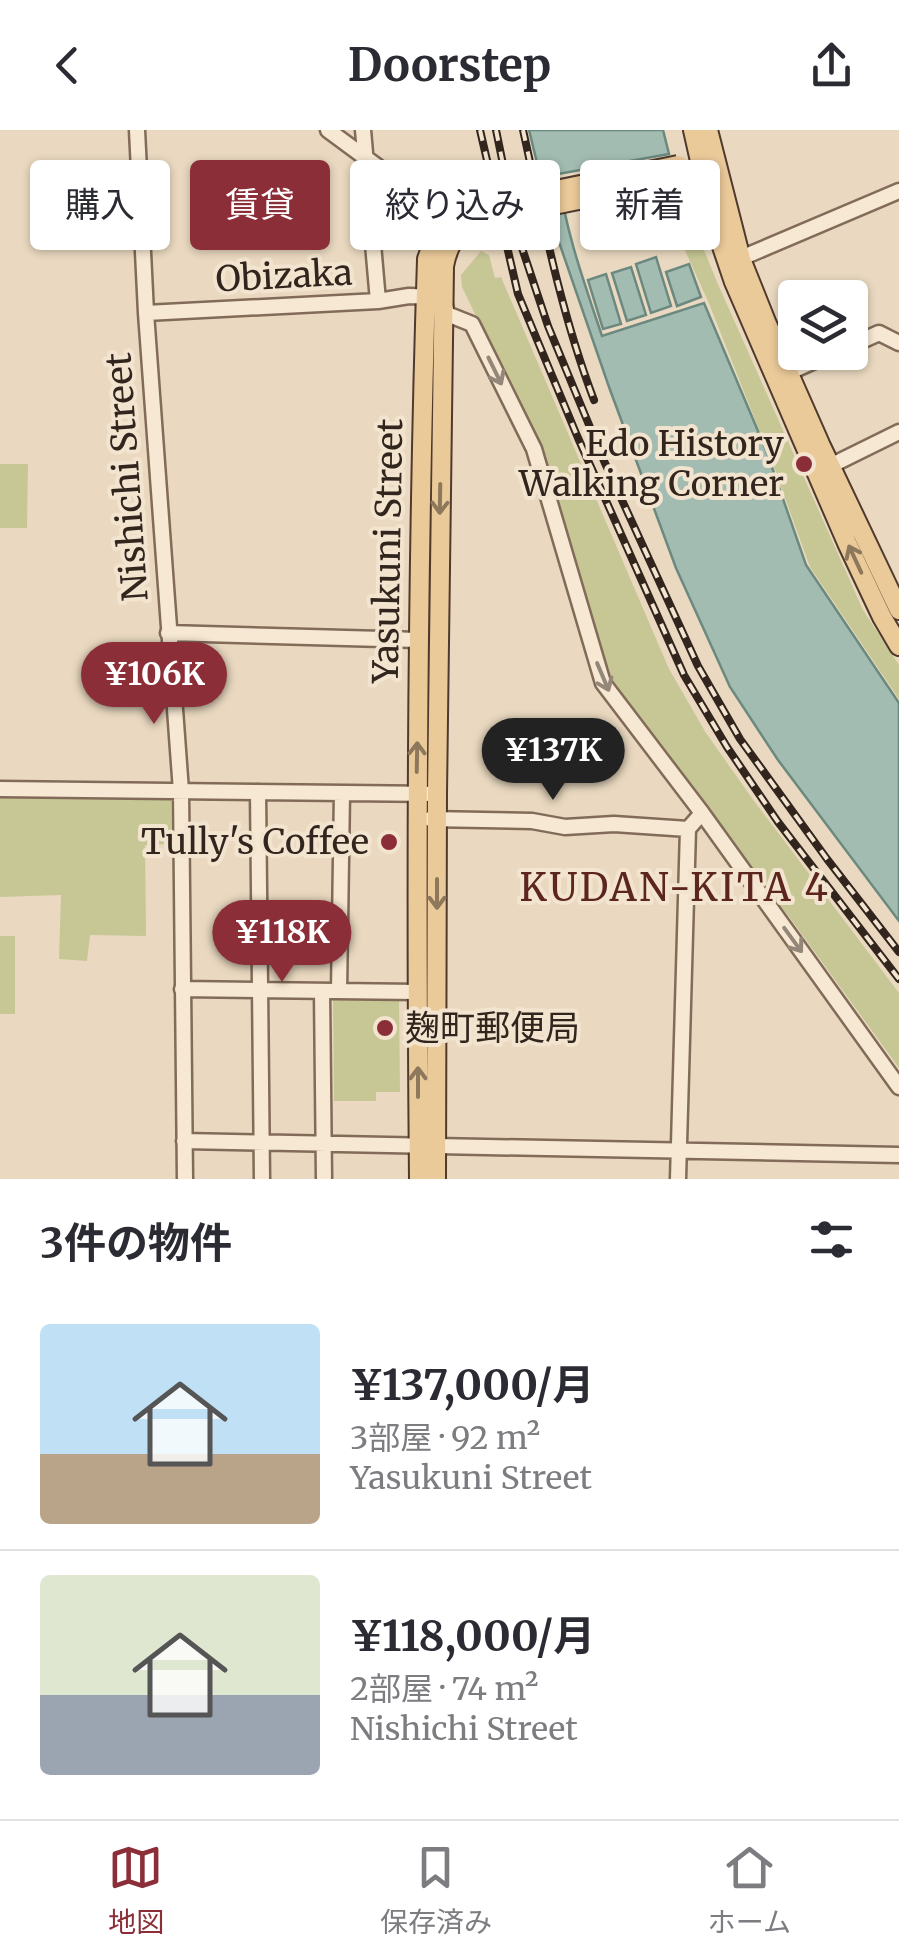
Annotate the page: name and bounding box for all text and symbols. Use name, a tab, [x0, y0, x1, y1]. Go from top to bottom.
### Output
text: Doorstep	[348, 37, 551, 93]
icon: back	[40, 38, 95, 93]
icon: share	[804, 38, 859, 93]
chip: 購入	[30, 160, 170, 250]
chip: 賃貸	[190, 160, 330, 250]
chip: 絞り込み	[350, 160, 560, 250]
chip: 新着	[580, 160, 720, 250]
street label: Obizaka	[214, 250, 354, 302]
map controls	[778, 280, 868, 370]
button: layers	[778, 280, 868, 370]
street label: Nishichi Street	[96, 351, 158, 603]
one-way arrow	[486, 356, 505, 386]
street label: Yasukuni Street	[364, 418, 412, 685]
place label: Edo History Walking Corner	[518, 422, 785, 506]
marker: Edo History Walking Corner	[793, 453, 815, 475]
one-way arrow	[430, 482, 450, 515]
one-way arrow	[844, 545, 863, 575]
pin: ¥106K	[84, 642, 224, 727]
text: ¥106K	[103, 654, 205, 694]
one-way arrow	[595, 661, 613, 692]
pin: ¥137K	[483, 718, 623, 803]
text: ¥137K	[504, 730, 602, 770]
one-way arrow	[408, 741, 426, 774]
place label: Tully's Coffee	[141, 820, 369, 864]
marker: Tully's Coffee	[378, 831, 400, 853]
district label: KUDAN-KITA 4	[519, 864, 831, 911]
one-way arrow	[427, 878, 446, 910]
pin: ¥118K	[212, 900, 352, 985]
text: ¥118K	[234, 912, 330, 952]
one-way arrow	[782, 925, 803, 953]
place label: 麹町郵便局	[405, 1006, 580, 1050]
marker: 麹町郵便局	[374, 1017, 396, 1039]
one-way arrow	[408, 1066, 428, 1098]
icon: filters	[804, 1212, 859, 1267]
text: 3件の物件	[40, 1217, 232, 1269]
text: ¥137,000/月	[350, 1359, 595, 1411]
icon: home	[120, 1364, 240, 1484]
text: 3部屋 · 92 m²	[350, 1418, 540, 1458]
text: Yasukuni Street	[350, 1458, 592, 1498]
text: ¥118,000/月	[350, 1610, 595, 1662]
icon: home	[120, 1615, 240, 1735]
text: 2部屋 · 74 m²	[350, 1669, 539, 1709]
text: Nishichi Street	[350, 1709, 578, 1749]
tab: 地図	[108, 1840, 164, 1940]
tab: 保存済み	[380, 1840, 492, 1940]
tab: ホーム	[708, 1840, 791, 1940]

